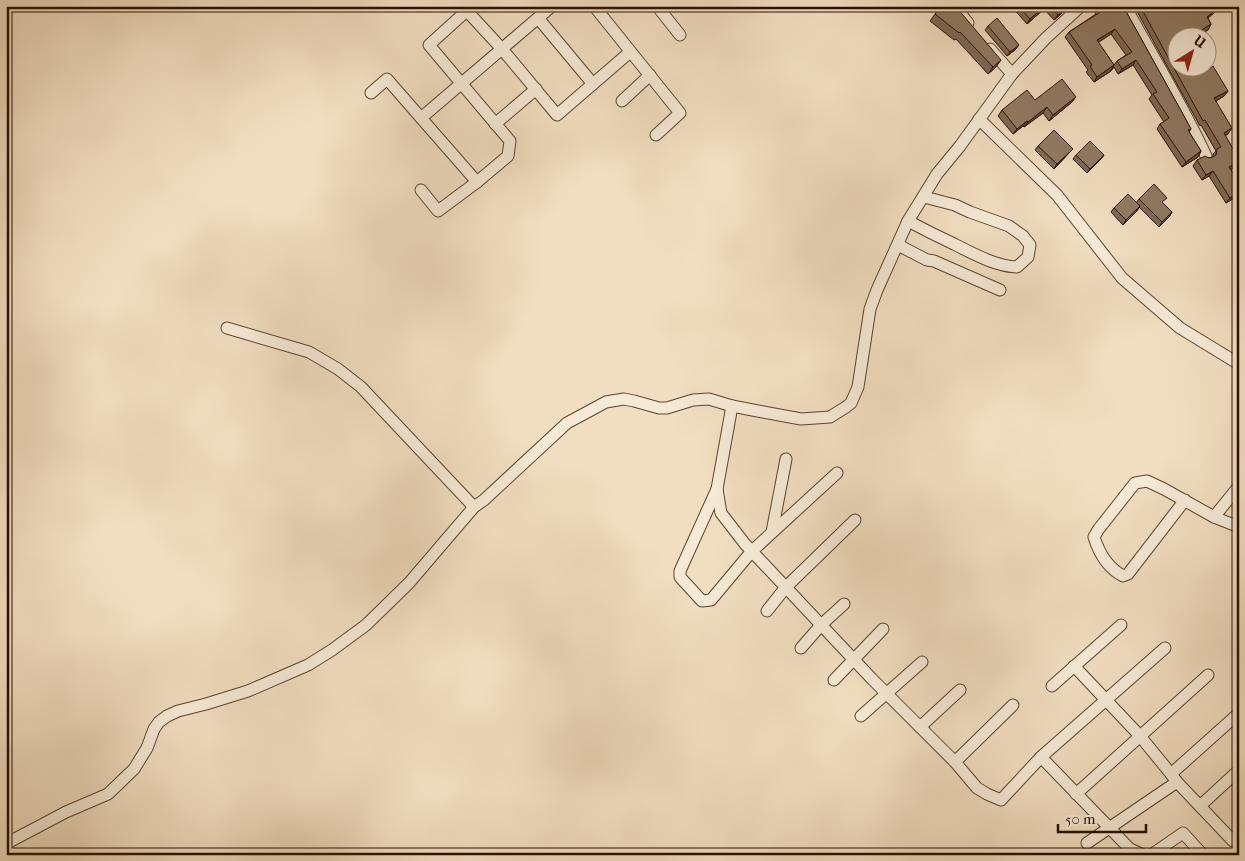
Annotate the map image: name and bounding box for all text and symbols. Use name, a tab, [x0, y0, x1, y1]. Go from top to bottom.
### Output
north arrow	[1168, 28, 1218, 78]
text: U	[1189, 31, 1209, 52]
scale bar	[1058, 801, 1145, 833]
text: 50 m	[1065, 810, 1096, 828]

